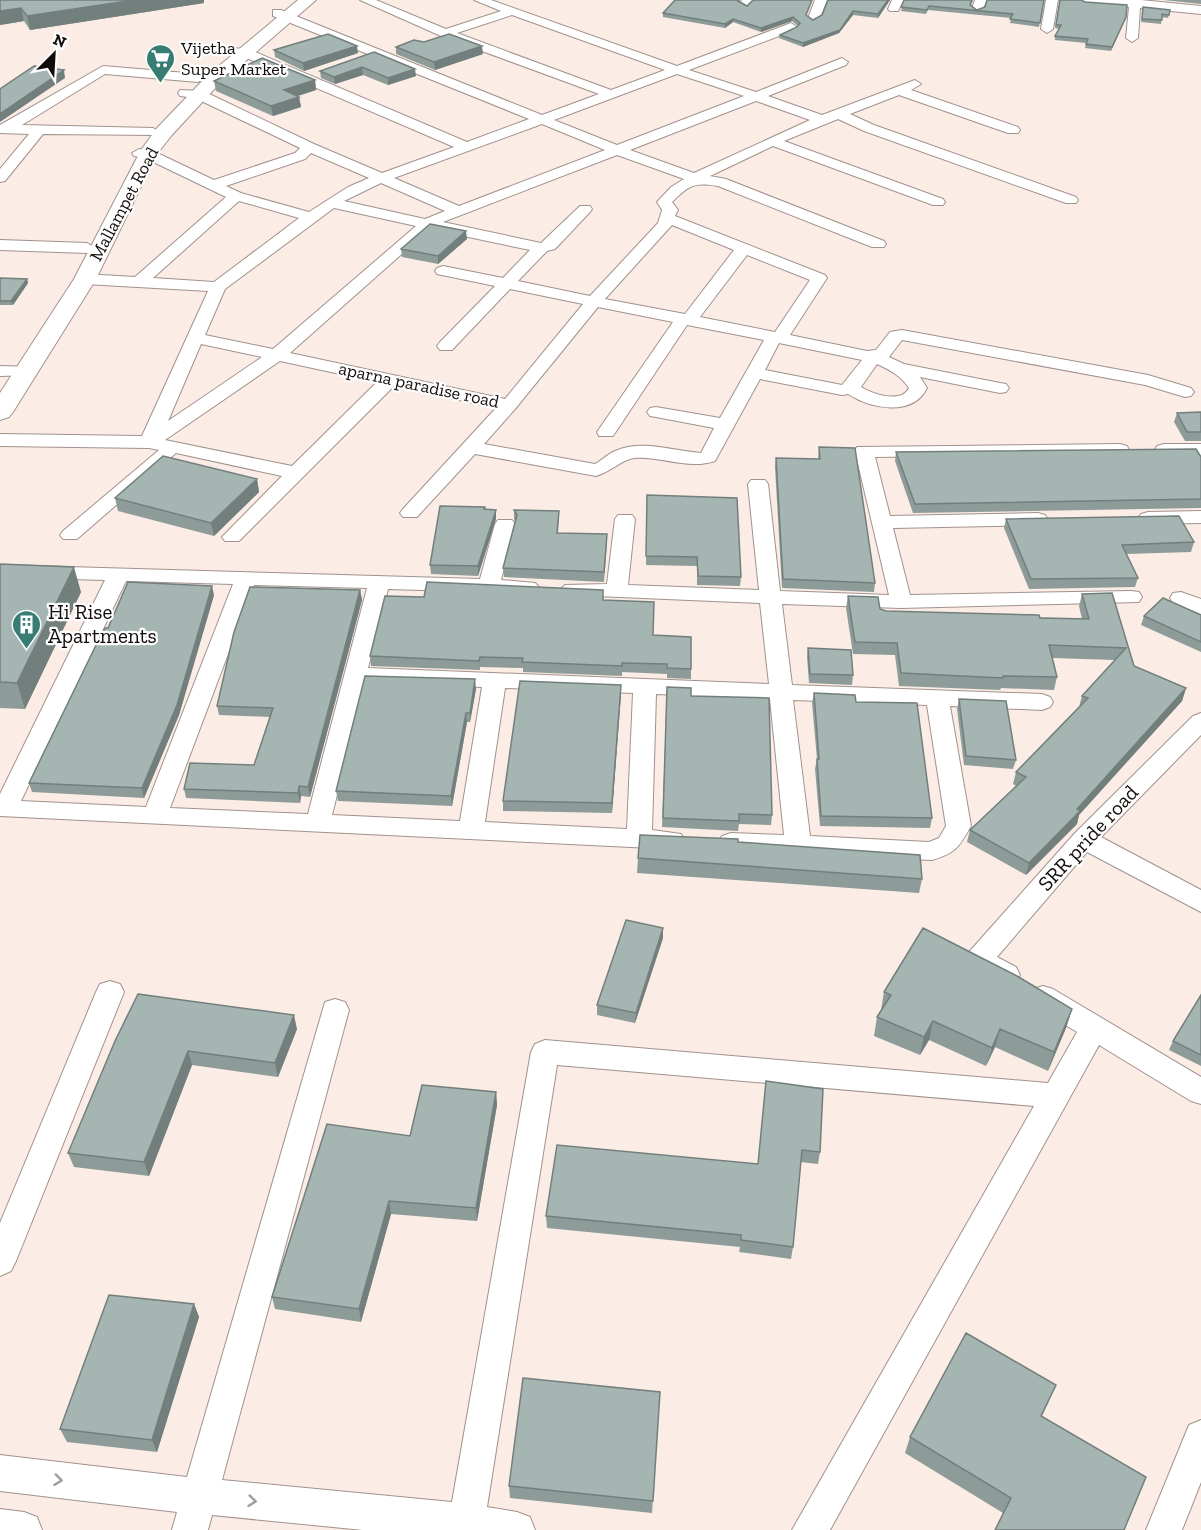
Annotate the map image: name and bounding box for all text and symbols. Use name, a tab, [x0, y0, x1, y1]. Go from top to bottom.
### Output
north arrow	[24, 24, 84, 84]
text: N	[50, 30, 69, 52]
place label: Vijetha Super Market	[180, 37, 287, 80]
supermarket icon: Vijetha Super Market	[144, 42, 176, 84]
street label: Mallampet Road	[85, 143, 163, 265]
street label: aparna paradise road	[337, 357, 501, 413]
place label: Hi Rise Apartments	[48, 599, 157, 648]
building icon: Hi Rise Apartments	[11, 608, 43, 650]
street label: SRR pride road	[1032, 779, 1143, 896]
one-way arrow	[54, 1473, 63, 1486]
one-way arrow	[247, 1494, 257, 1507]

